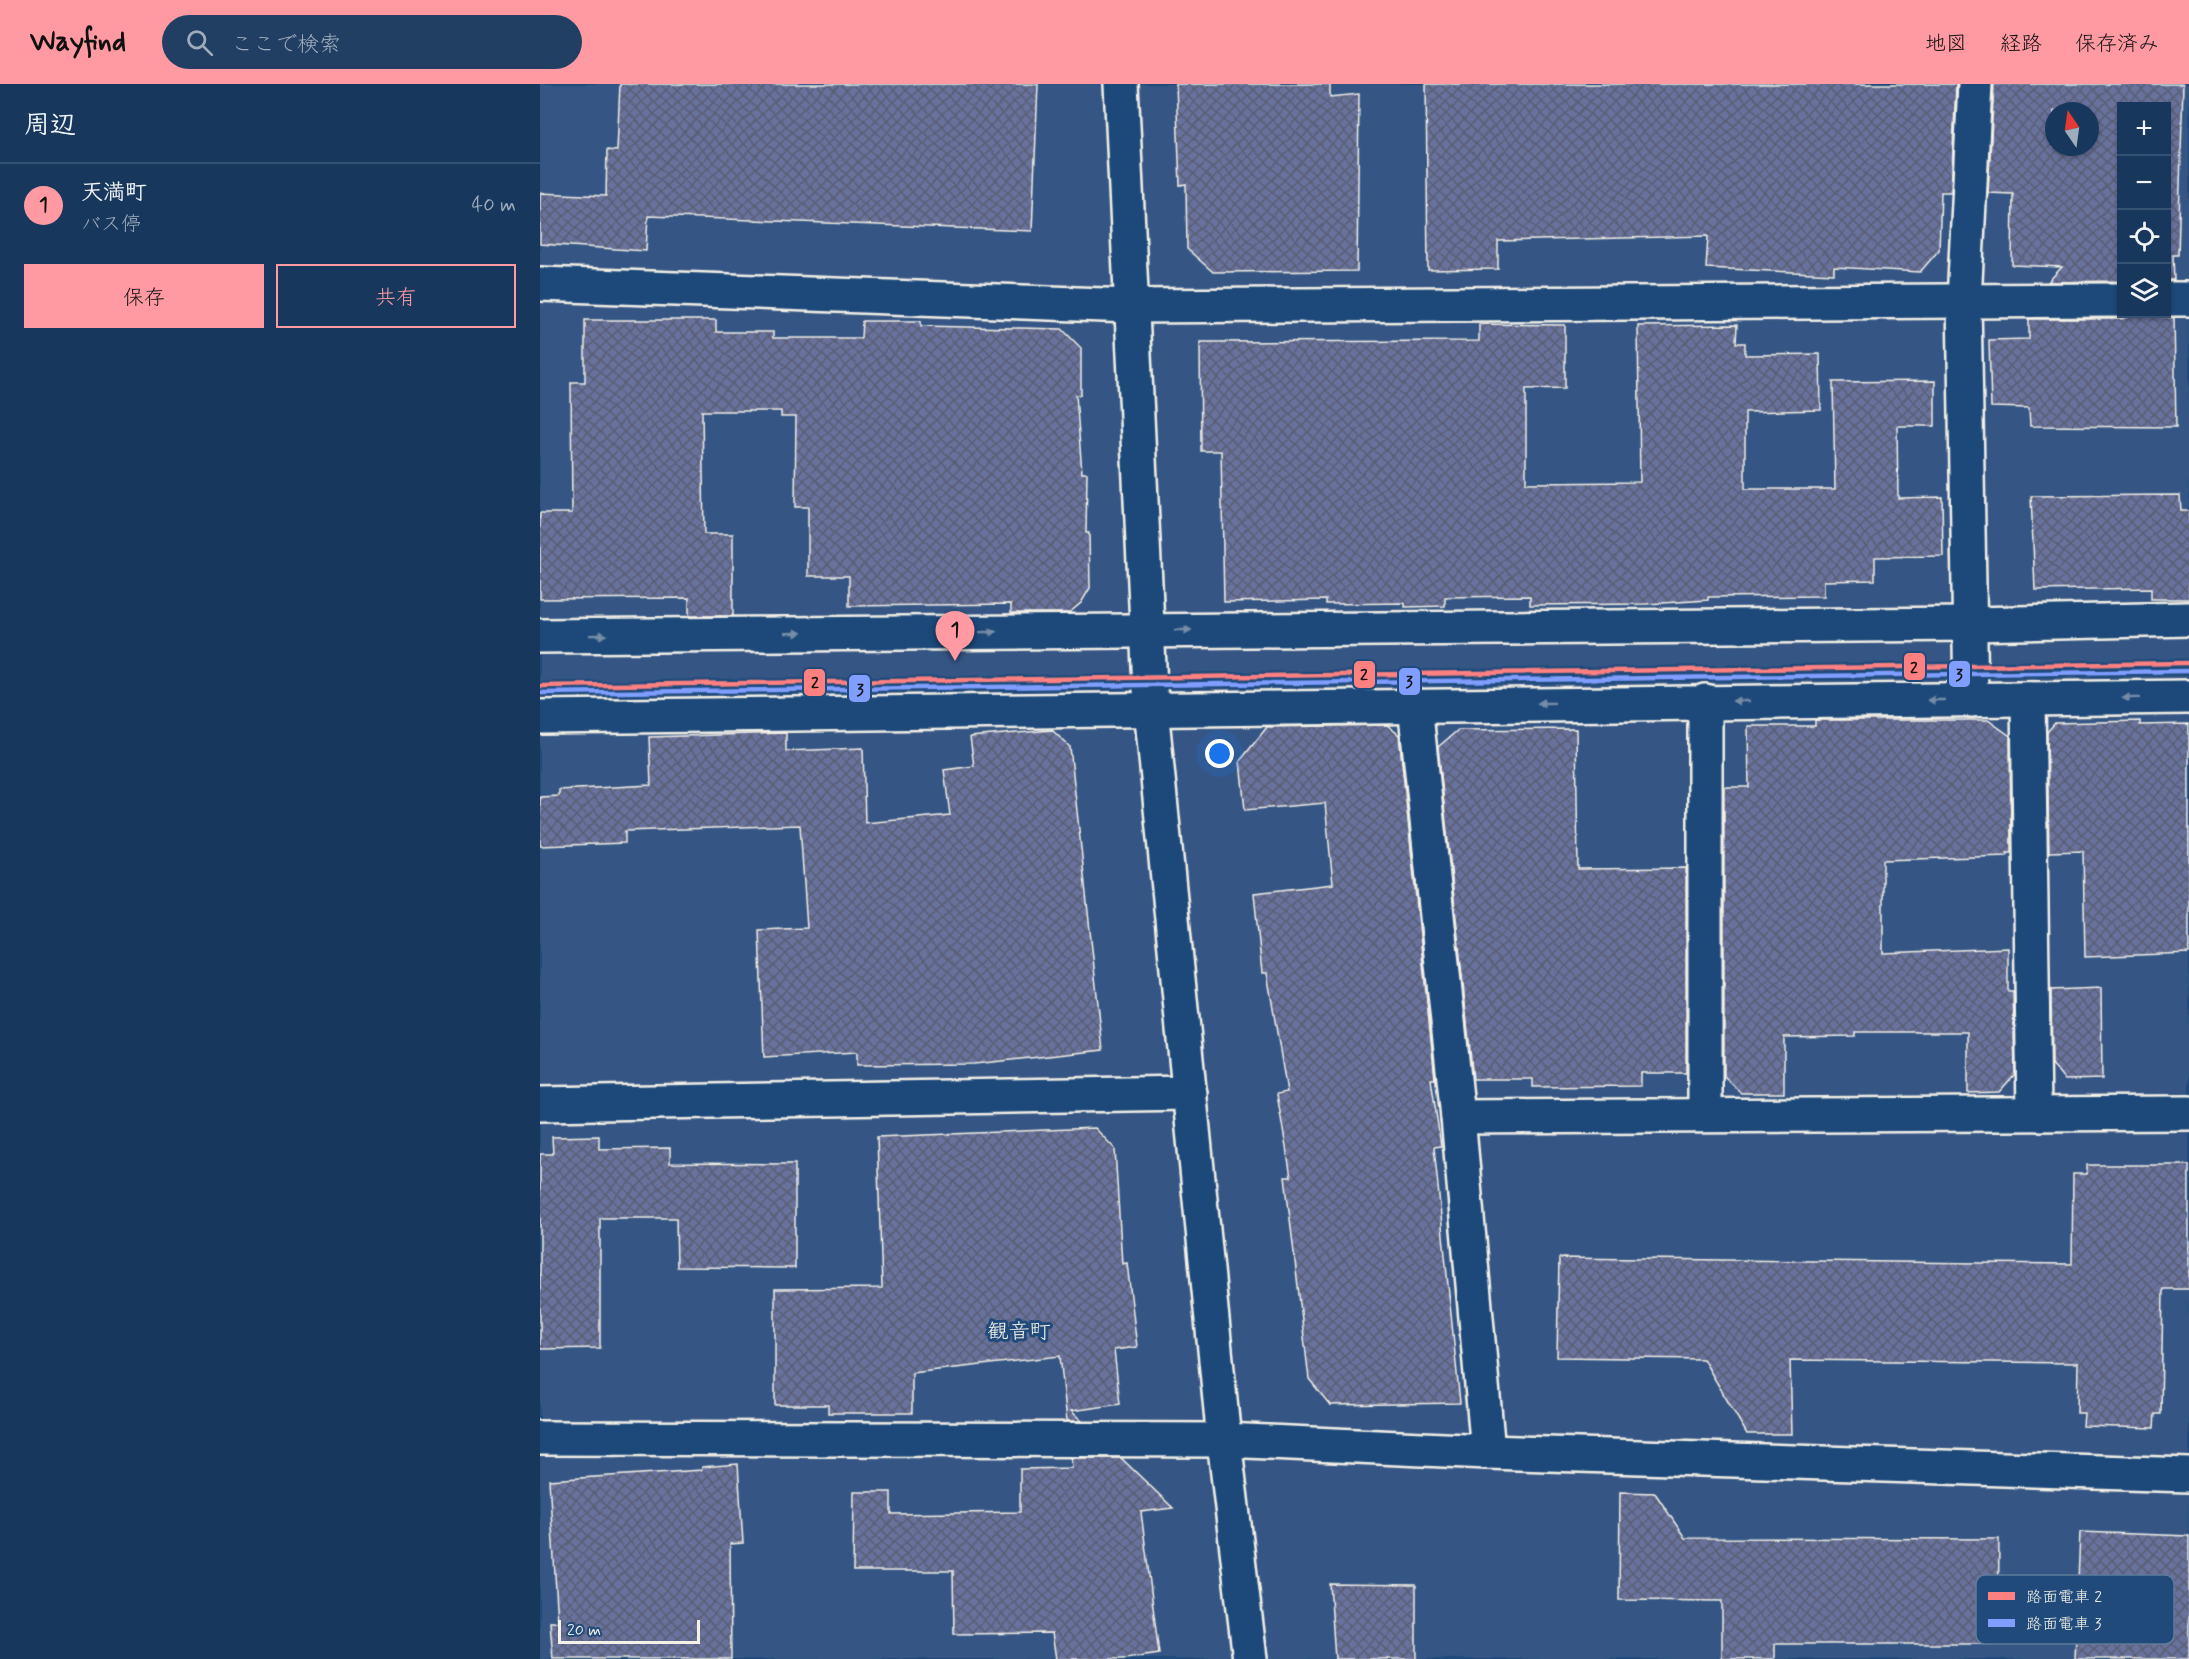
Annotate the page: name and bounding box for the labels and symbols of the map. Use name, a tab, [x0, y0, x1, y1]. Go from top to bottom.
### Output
north arrow	[2045, 102, 2099, 156]
pin: 1	[936, 612, 974, 661]
one-way arrow	[1174, 625, 1193, 634]
one-way arrow	[979, 627, 998, 636]
one-way arrow	[784, 628, 803, 638]
one-way arrow	[589, 630, 608, 640]
line badge: 2	[1903, 652, 1926, 681]
text: 2	[1910, 658, 1918, 679]
line badge: 2	[1353, 660, 1376, 689]
line badge: 3	[1948, 660, 1971, 688]
text: 2	[1360, 665, 1368, 686]
text: 3	[1955, 665, 1963, 686]
line badge: 3	[1398, 667, 1421, 696]
line badge: 2	[803, 668, 826, 697]
text: 3	[1405, 672, 1413, 693]
text: 2	[811, 673, 819, 694]
line badge: 3	[848, 674, 871, 703]
text: 3	[856, 680, 864, 701]
one-way arrow	[2121, 693, 2140, 703]
one-way arrow	[1926, 695, 1945, 705]
one-way arrow	[1731, 696, 1750, 706]
one-way arrow	[1536, 698, 1555, 708]
your location	[1205, 739, 1234, 768]
district label: 観音町	[988, 1318, 1051, 1346]
legend	[1976, 1575, 2174, 1644]
text: 路面電車 2	[2026, 1587, 2102, 1608]
text: 路面電車 3	[2026, 1614, 2102, 1635]
scale bar	[558, 1617, 700, 1644]

